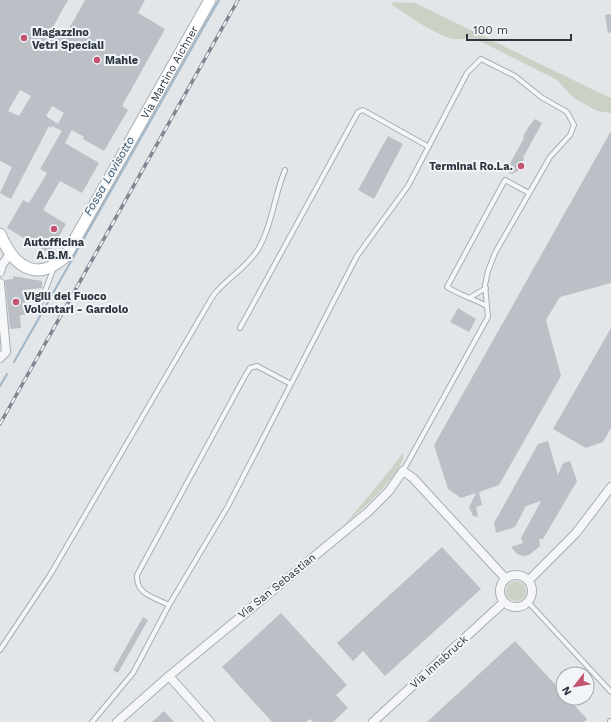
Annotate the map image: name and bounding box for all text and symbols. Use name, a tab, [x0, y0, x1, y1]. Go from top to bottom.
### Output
scale bar	[467, 16, 571, 42]
street label: Via Martino Aichner	[138, 23, 201, 121]
text: 100 m	[473, 23, 508, 37]
place label: Magazzino Vetri Speciali	[32, 26, 104, 52]
marker: Magazzino Vetri Speciali	[19, 33, 29, 43]
place label: Mahle	[105, 54, 138, 67]
marker: Mahle	[92, 55, 102, 65]
water label: Fossa Lavisotto	[81, 134, 137, 218]
place label: Terminal Ro.La.	[429, 160, 513, 173]
marker: Terminal Ro.La.	[516, 161, 526, 171]
marker: Autofficina A.B.M.	[49, 224, 59, 234]
place label: Autofficina A.B.M.	[24, 236, 85, 262]
place label: Vigili del Fuoco Volontari - Gardolo	[24, 290, 129, 316]
marker: Vigili del Fuoco Volontari - Gardolo	[11, 297, 21, 307]
street label: Via San Sebastian	[235, 551, 319, 621]
street label: Via Innsbruck	[408, 633, 470, 691]
north arrow	[555, 666, 595, 706]
text: N	[559, 684, 575, 698]

